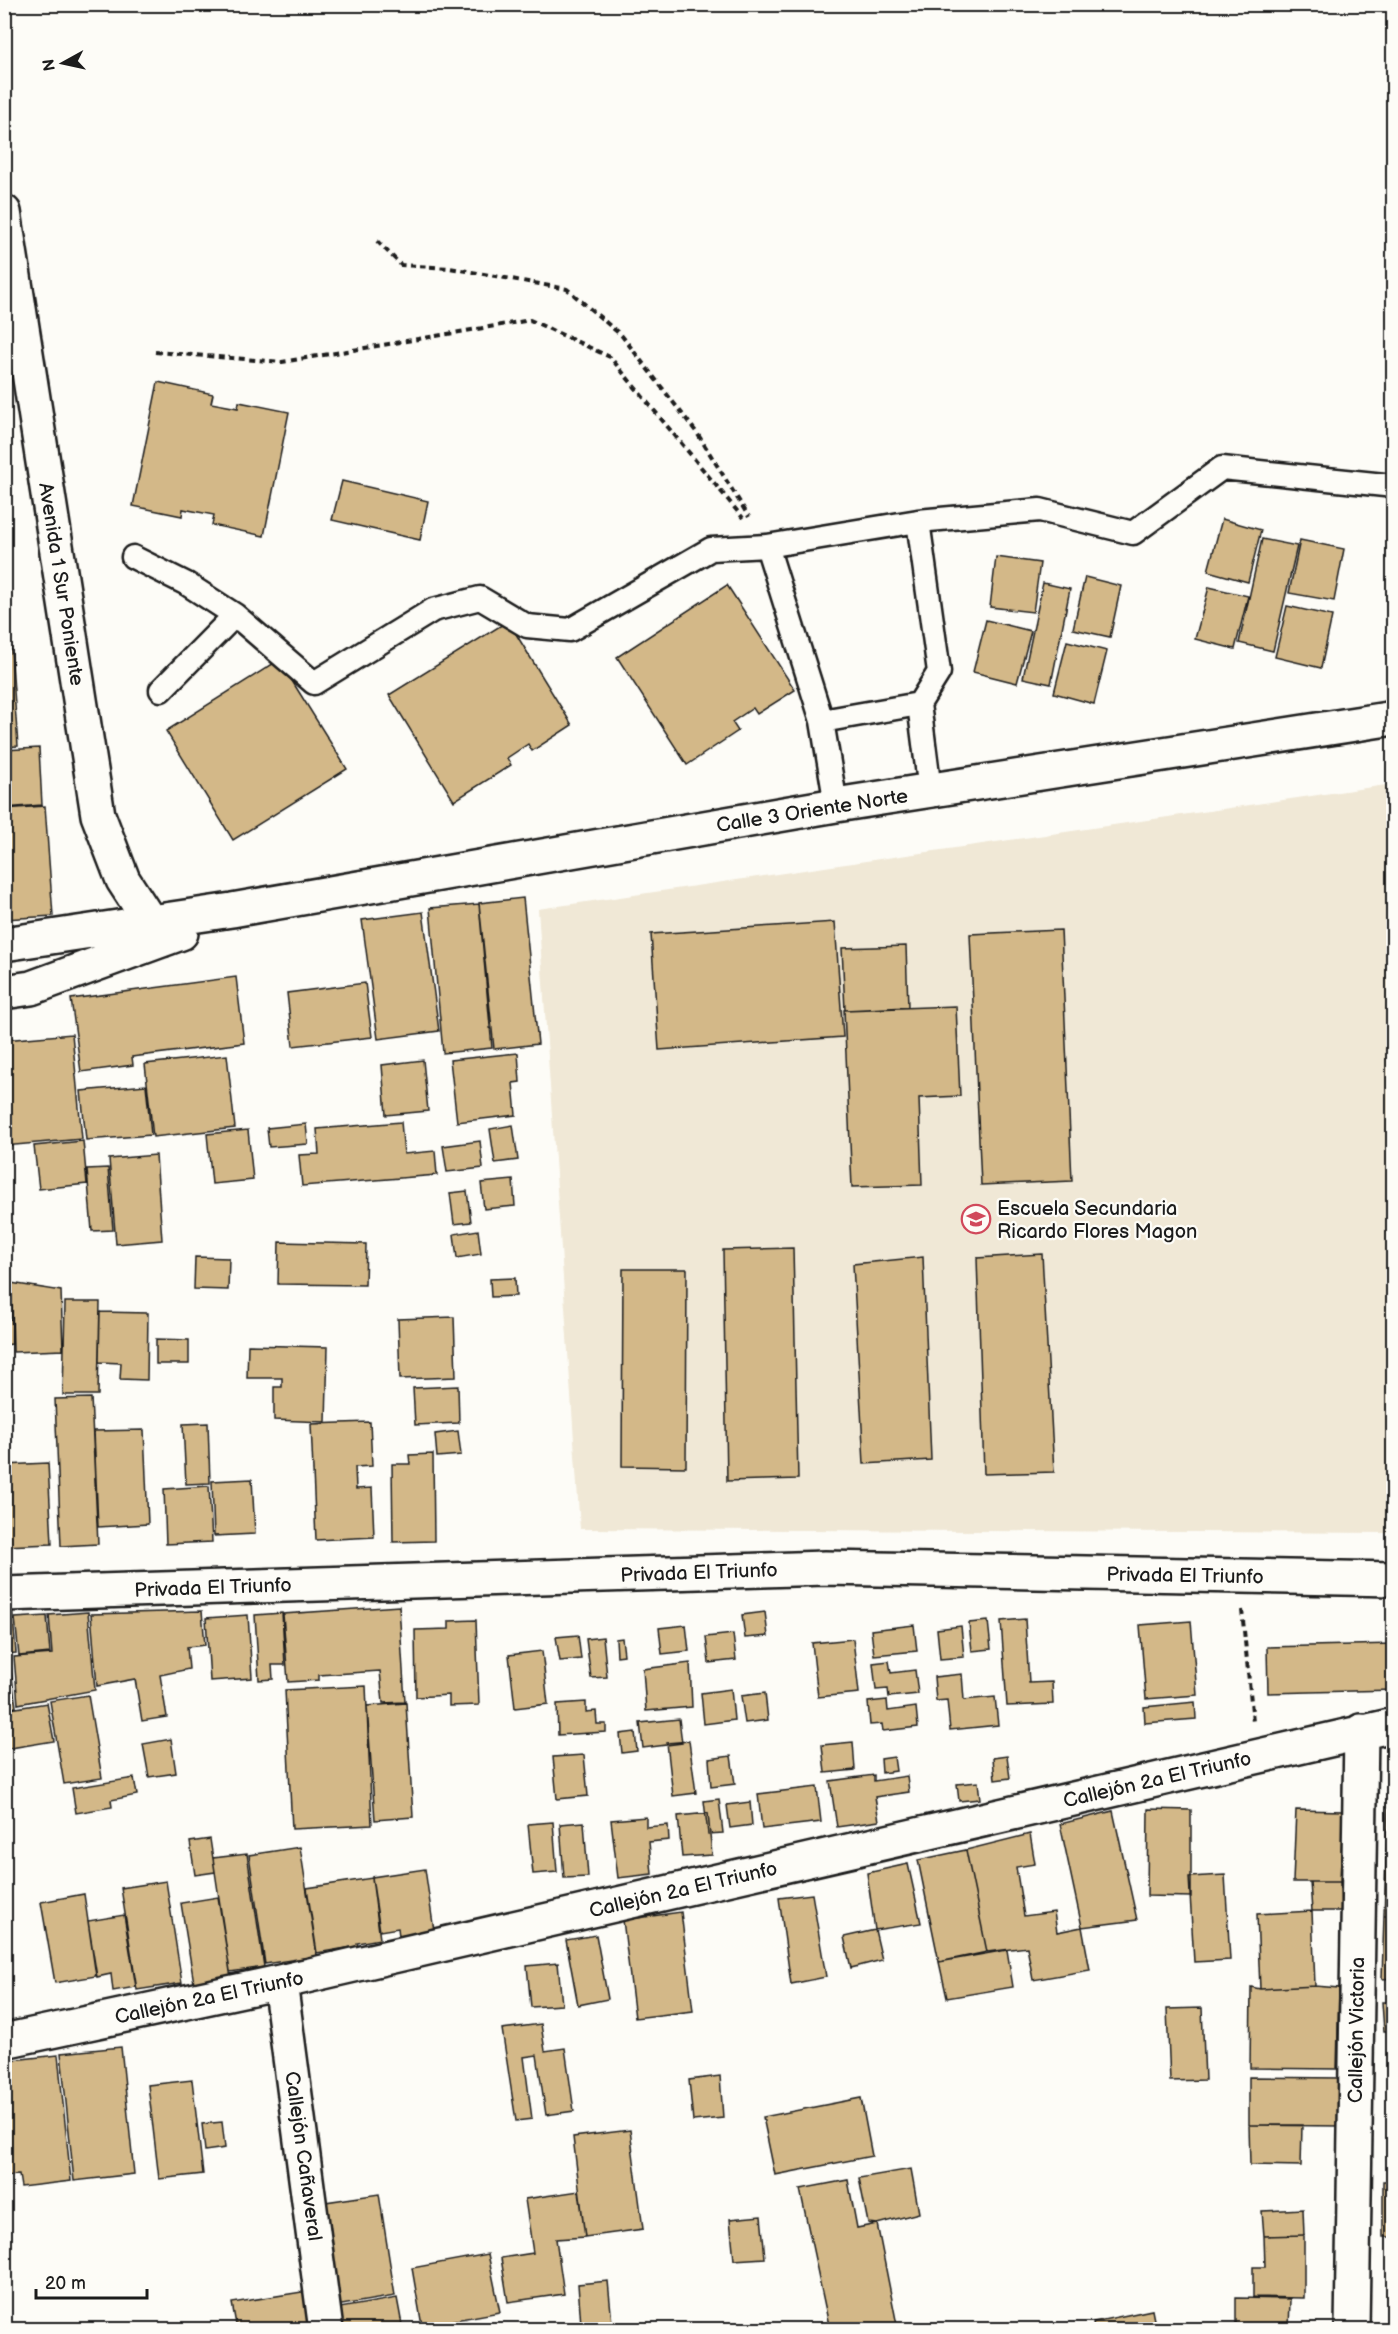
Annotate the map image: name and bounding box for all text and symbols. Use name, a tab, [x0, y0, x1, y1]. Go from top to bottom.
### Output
north arrow	[33, 33, 93, 93]
text: N	[39, 58, 60, 72]
street label: Avenida 1 Sur Poniente	[33, 481, 89, 688]
street label: Calle 3 Oriente Norte	[715, 784, 910, 838]
place label: Escuela Secundaria Ricardo Flores Magon	[997, 1197, 1197, 1244]
school or university icon: Escuela Secundaria Ricardo Flores Magon	[960, 1203, 992, 1235]
street label: Privada El Triunfo	[620, 1558, 778, 1588]
street label: Privada El Triunfo	[1106, 1563, 1264, 1589]
street label: Privada El Triunfo	[134, 1573, 292, 1603]
street label: Callejón 2a El Triunfo	[1061, 1747, 1254, 1813]
street label: Callejón 2a El Triunfo	[587, 1857, 780, 1923]
street label: Callejón Victoria	[1344, 1957, 1370, 2103]
street label: Callejón 2a El Triunfo	[113, 1966, 306, 2030]
street label: Callejón Cañaveral	[279, 2070, 327, 2242]
scale bar	[36, 2262, 147, 2300]
text: 20 m	[45, 2273, 86, 2294]

